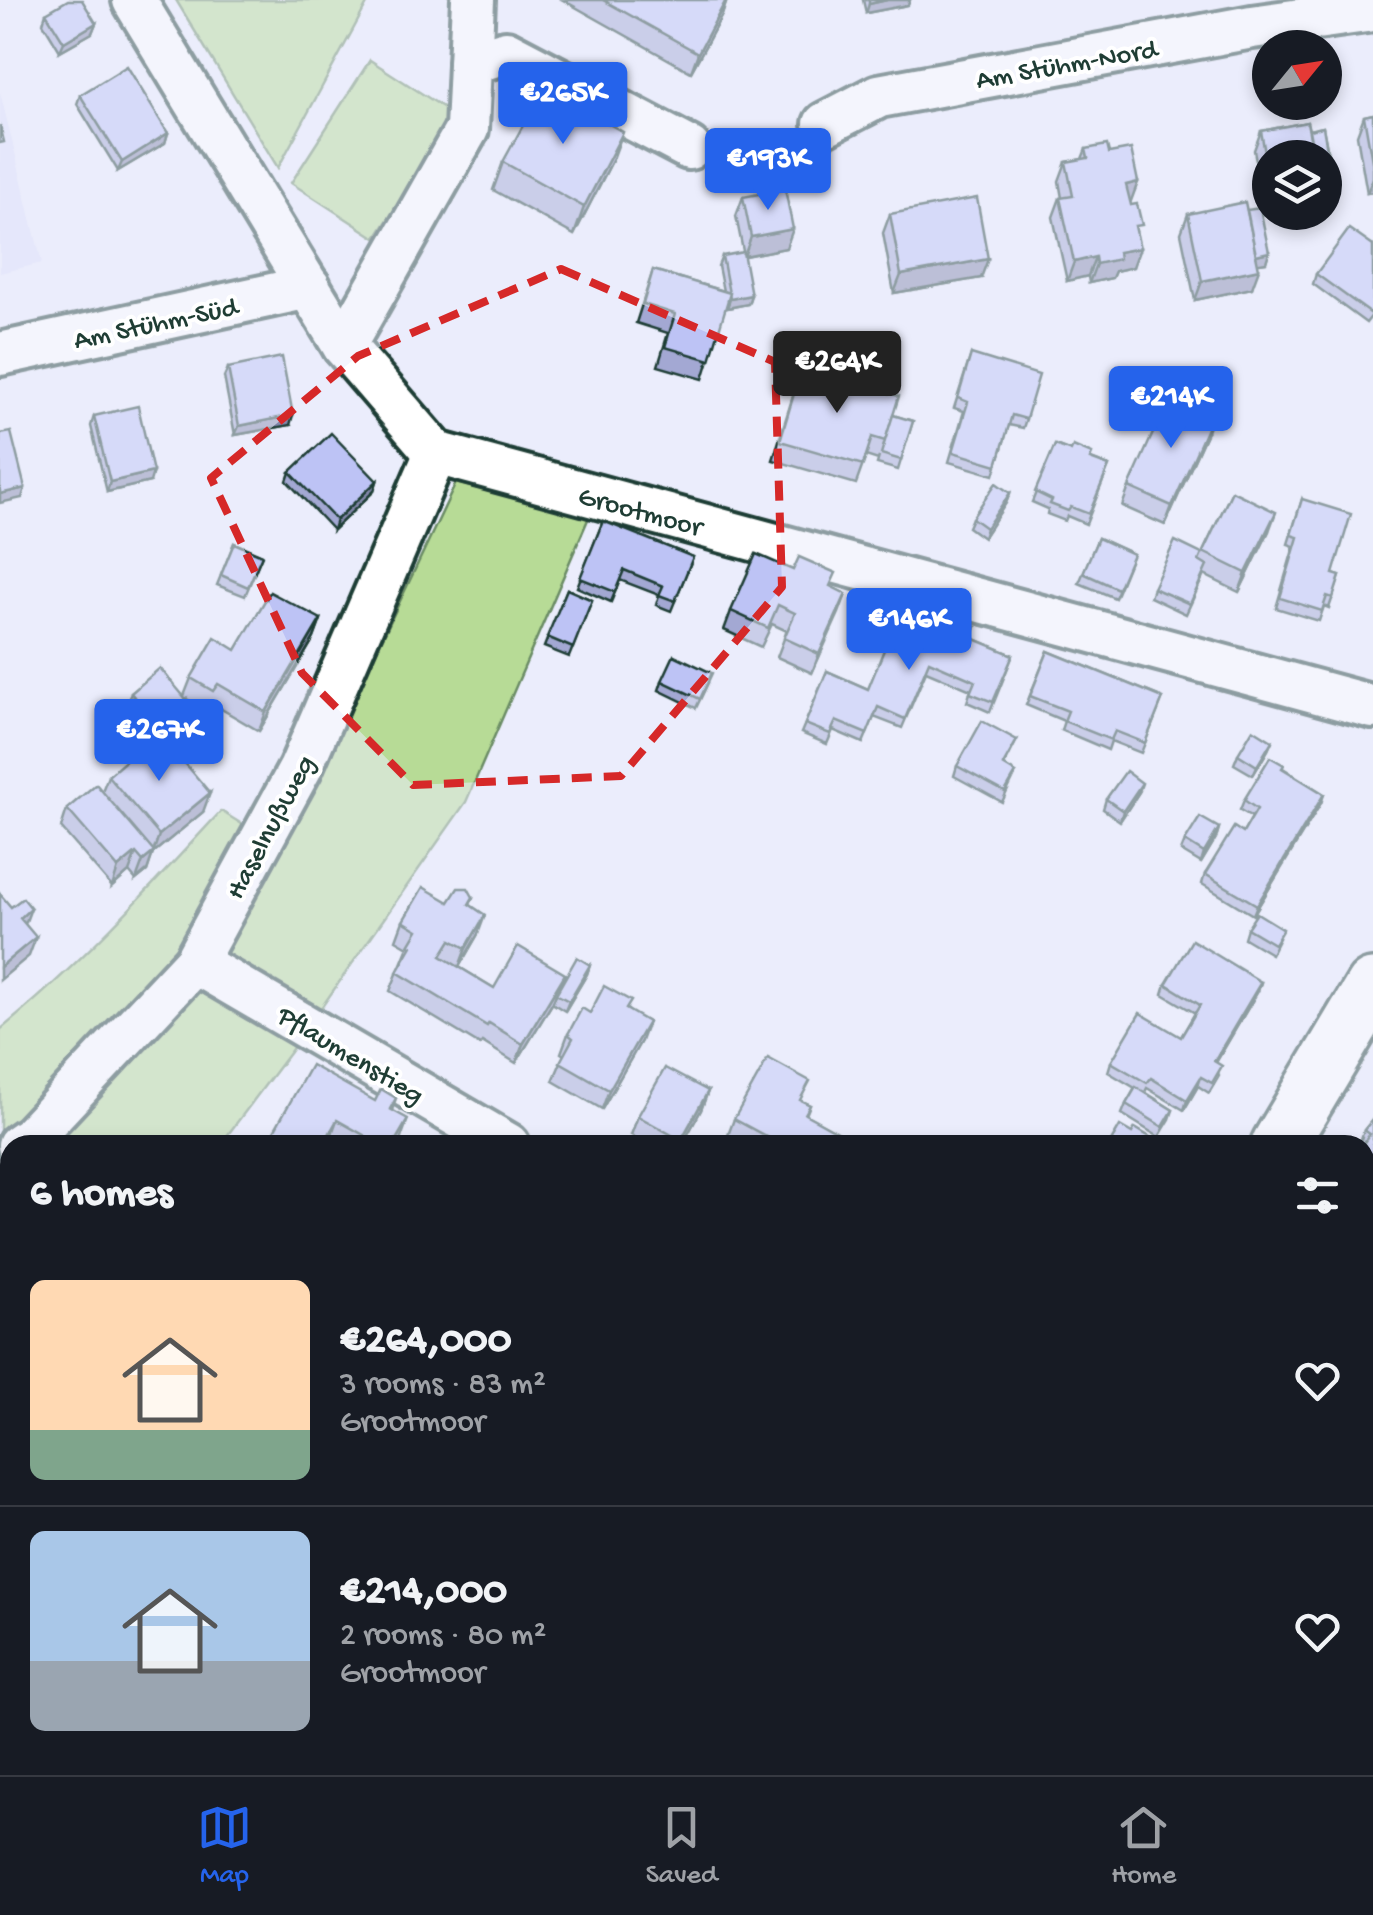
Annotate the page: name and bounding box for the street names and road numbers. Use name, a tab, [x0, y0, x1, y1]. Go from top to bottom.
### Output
street label: Am Stühm-Nord	[974, 34, 1163, 99]
street label: Am Stühm-Süd	[71, 291, 243, 359]
street label: Grootmoor	[574, 481, 707, 546]
street label: Haselnußweg	[220, 751, 324, 906]
street label: Pflaumenstieg	[270, 1000, 429, 1113]

